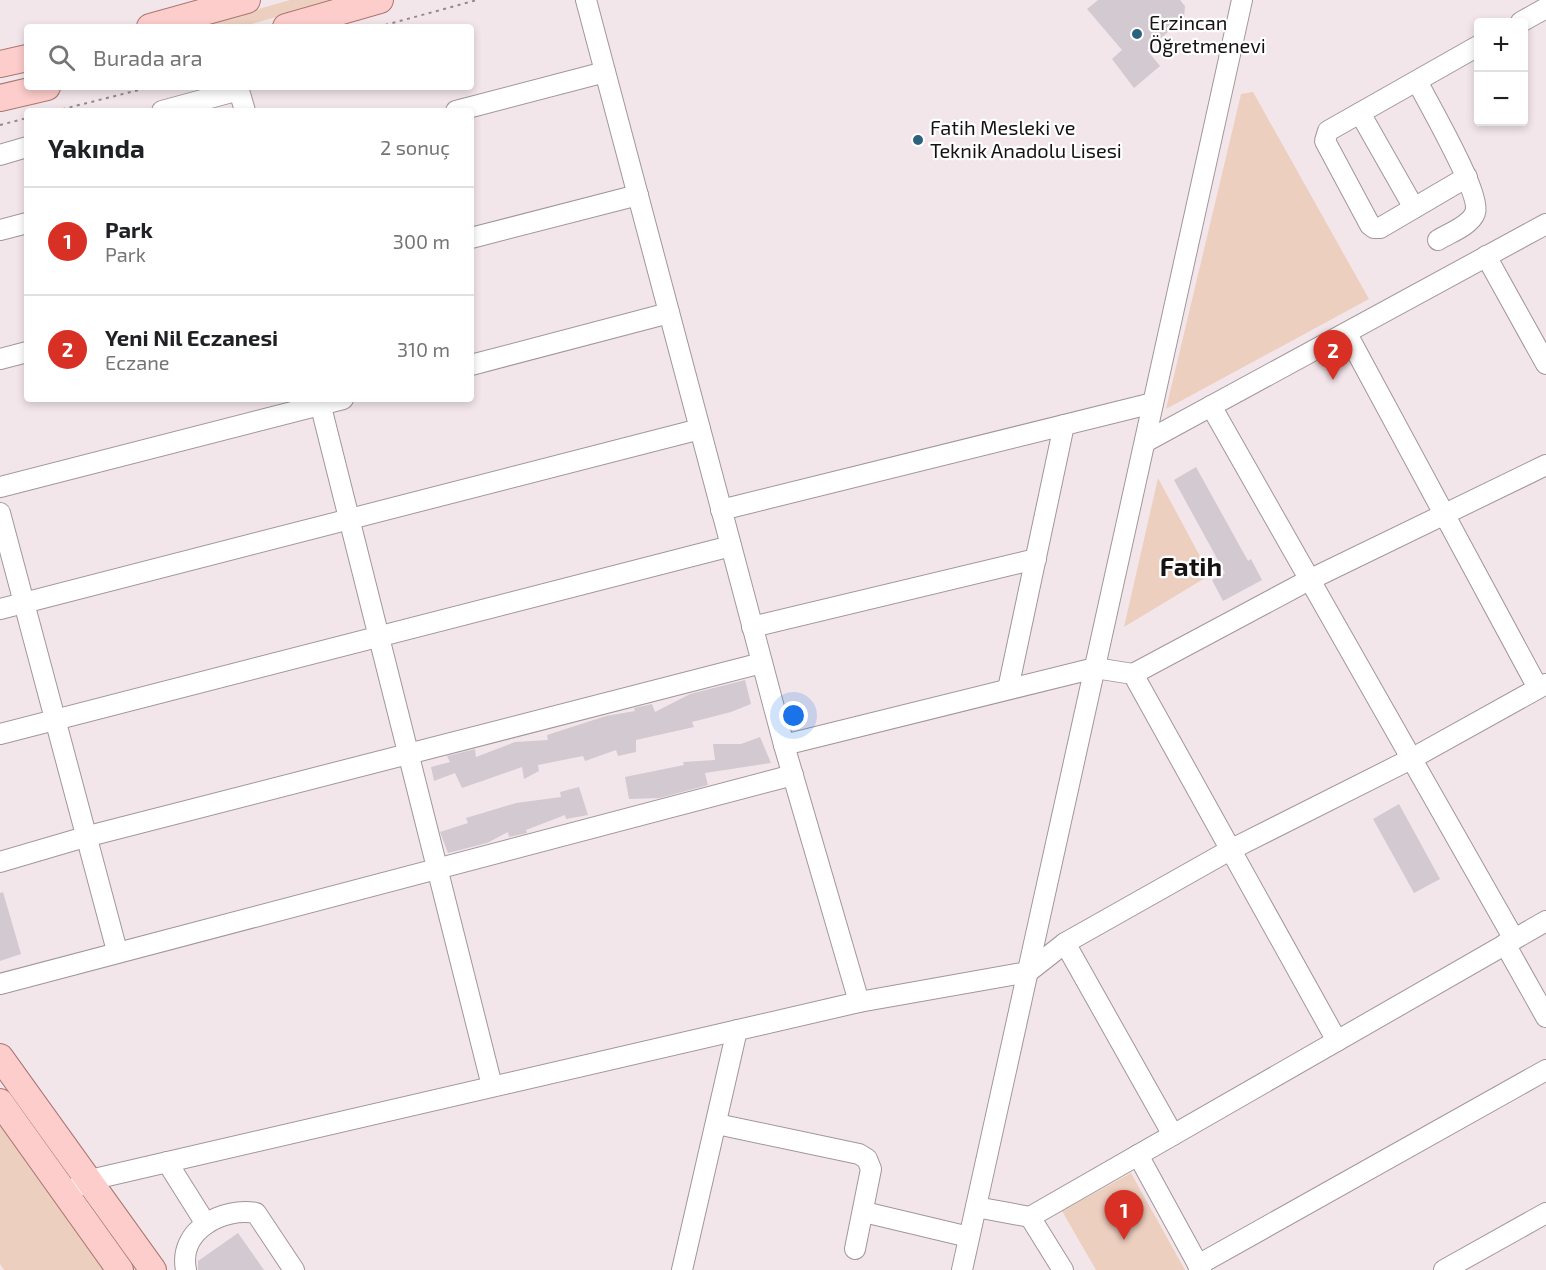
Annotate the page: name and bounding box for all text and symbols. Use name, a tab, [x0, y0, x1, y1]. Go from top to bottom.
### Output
place label: Erzincan Öğretmenevi	[1149, 10, 1266, 57]
map controls	[1474, 18, 1528, 126]
button: +	[1474, 18, 1528, 72]
search box	[24, 24, 474, 90]
marker: Erzincan Öğretmenevi	[1130, 27, 1144, 41]
icon: search	[45, 41, 78, 74]
text: Burada ara	[93, 44, 203, 70]
button: −	[1474, 72, 1528, 126]
place label: Fatih Mesleki ve Teknik Anadolu Lisesi	[930, 115, 1122, 162]
text: Yakında	[48, 132, 145, 163]
marker: Fatih Mesleki ve Teknik Anadolu Lisesi	[911, 133, 925, 147]
text: 2 sonuç	[380, 135, 450, 159]
text: Park	[105, 216, 153, 242]
text: 1	[63, 229, 72, 253]
text: 300 m	[393, 229, 450, 253]
text: Park	[105, 242, 146, 266]
text: Yeni Nil Eczanesi	[105, 324, 278, 350]
pin: 2	[1314, 330, 1352, 380]
text: 2	[62, 337, 73, 361]
text: 310 m	[397, 337, 450, 361]
text: Eczane	[105, 350, 170, 374]
district label: Fatih	[1160, 550, 1222, 581]
your location	[779, 701, 808, 730]
pin: 1	[1104, 1190, 1144, 1240]

